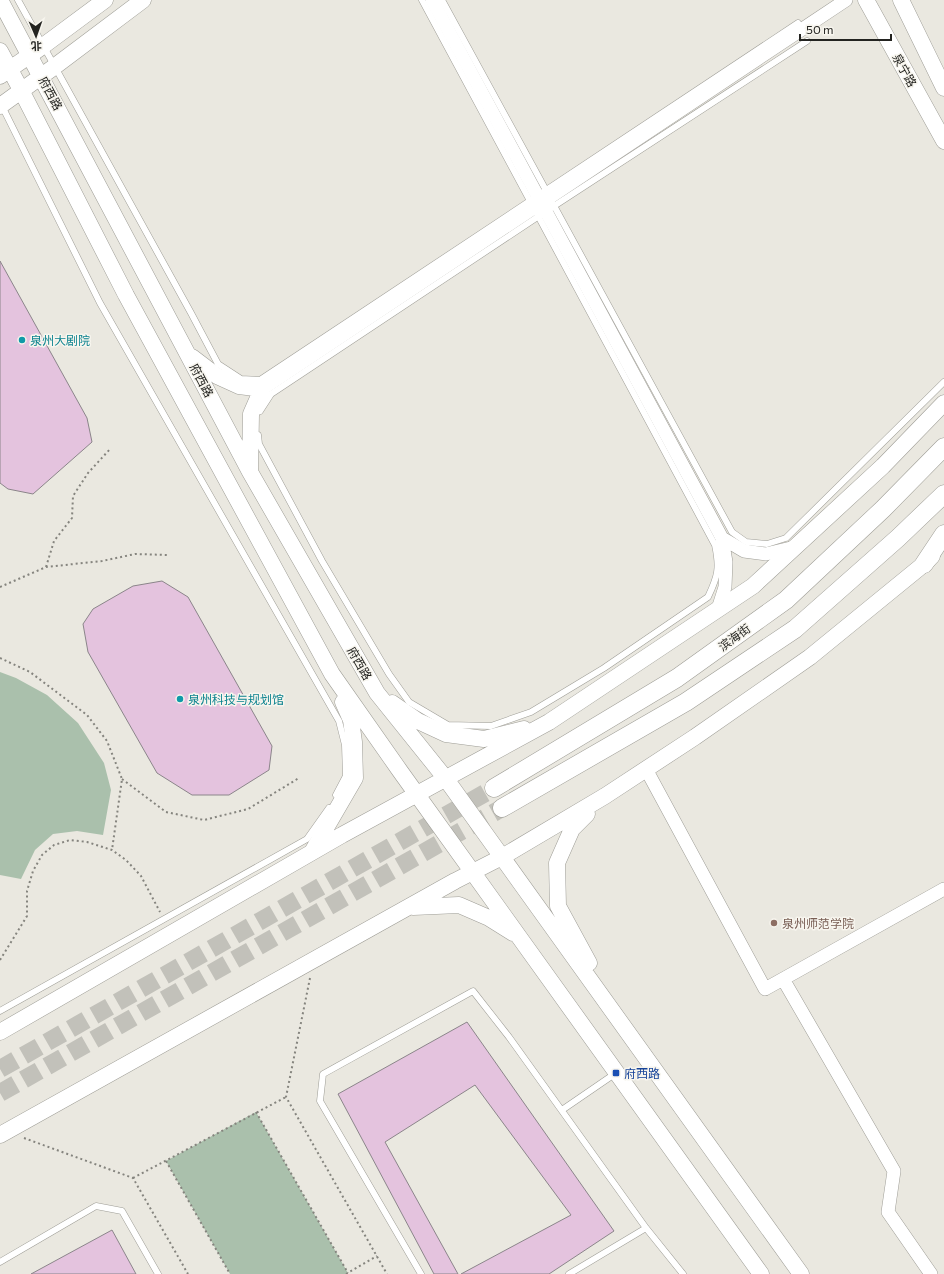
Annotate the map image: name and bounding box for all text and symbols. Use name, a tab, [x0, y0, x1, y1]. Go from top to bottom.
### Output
north arrow	[16, 16, 56, 56]
scale bar	[800, 16, 891, 42]
text: 50 m	[806, 22, 834, 36]
text: 北	[31, 40, 42, 53]
street label: 泉宁路	[890, 51, 920, 89]
street label: 府西路	[36, 74, 66, 112]
place label: 泉州大剧院	[30, 333, 90, 347]
marker: 泉州大剧院	[17, 335, 27, 345]
street label: 府西路	[187, 361, 217, 399]
street label: 滨海街	[715, 621, 753, 653]
street label: 府西路	[345, 644, 375, 682]
place label: 泉州科技与规划馆	[188, 692, 284, 706]
marker: 泉州科技与规划馆	[175, 694, 185, 704]
place label: 泉州师范学院	[782, 916, 854, 930]
marker: 泉州师范学院	[769, 918, 779, 928]
place label: 府西路	[624, 1066, 660, 1080]
marker: 府西路	[611, 1068, 621, 1078]

